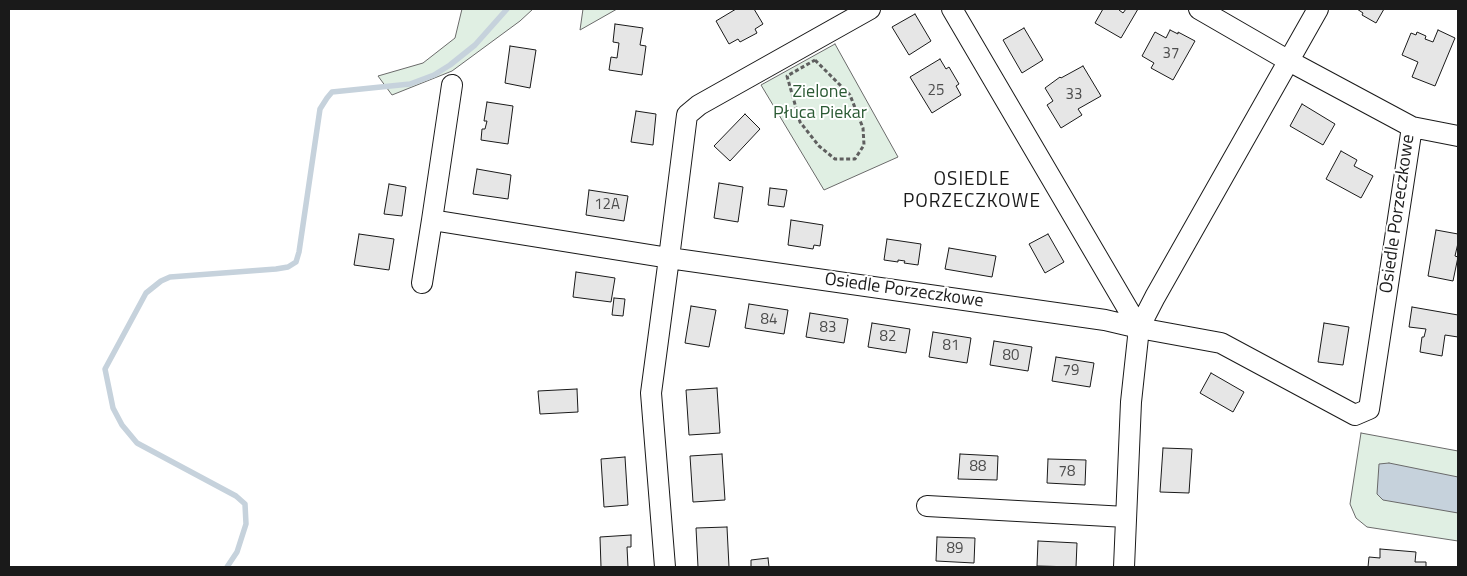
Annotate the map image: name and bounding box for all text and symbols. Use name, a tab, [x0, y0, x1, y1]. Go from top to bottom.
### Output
house number: 37	[1163, 45, 1179, 63]
park label: Zielone Płuca Piekar	[773, 82, 867, 125]
house number: 25	[928, 82, 944, 100]
house number: 33	[1066, 86, 1082, 104]
street label: Osiedle Porzeczkowe	[1376, 133, 1420, 295]
district label: OSIEDLE PORZECZKOWE	[902, 169, 1042, 213]
house number: 12A	[594, 196, 620, 214]
street label: Osiedle Porzeczkowe	[823, 269, 985, 313]
house number: 84	[761, 311, 777, 329]
house number: 83	[820, 319, 836, 337]
house number: 82	[880, 328, 896, 346]
house number: 81	[943, 337, 959, 355]
house number: 80	[1003, 347, 1019, 365]
house number: 79	[1063, 362, 1079, 380]
house number: 88	[970, 458, 986, 476]
house number: 78	[1059, 463, 1075, 481]
house number: 89	[947, 540, 963, 558]

